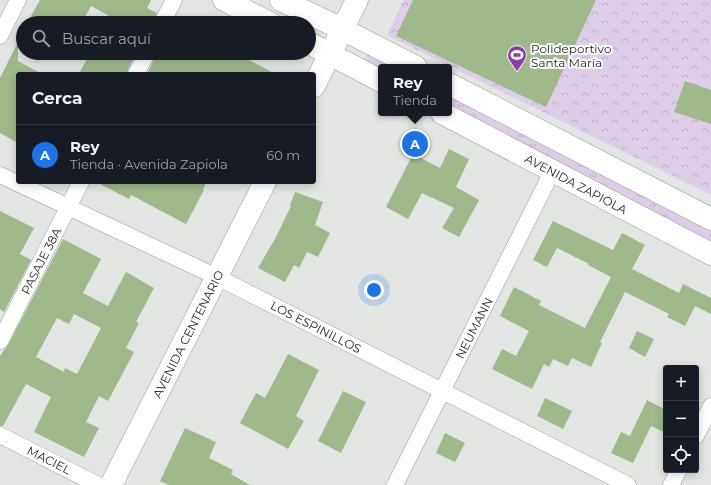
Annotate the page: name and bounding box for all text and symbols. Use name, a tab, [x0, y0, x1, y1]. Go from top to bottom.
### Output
search box	[16, 16, 316, 60]
icon: search	[30, 27, 52, 49]
text: Buscar aquí	[62, 29, 151, 48]
place label: Polideportivo Santa María	[531, 41, 611, 70]
sports icon: Polideportivo Santa María	[506, 44, 528, 72]
popup	[378, 64, 452, 116]
text: Rey	[393, 73, 422, 92]
text: Cerca	[32, 88, 82, 108]
text: Tienda	[393, 92, 437, 108]
pin: A	[402, 129, 428, 159]
text: Rey	[70, 137, 99, 156]
text: A	[40, 147, 50, 163]
text: 60 m	[266, 147, 300, 163]
street label: AVENIDA ZAPIOLA	[522, 151, 630, 217]
text: Tienda · Avenida Zapiola	[70, 156, 228, 172]
street label: PASAJE 38A	[18, 225, 64, 297]
street label: AVENIDA CENTENARIO	[149, 268, 227, 400]
your location	[364, 280, 384, 300]
street label: NEUMANN	[452, 295, 496, 361]
street label: LOS ESPINILLOS	[268, 298, 364, 356]
map controls	[663, 365, 699, 473]
button: +	[663, 365, 699, 401]
button: −	[663, 401, 699, 437]
button: locate	[663, 437, 699, 473]
street label: MACIEL	[25, 443, 73, 477]

